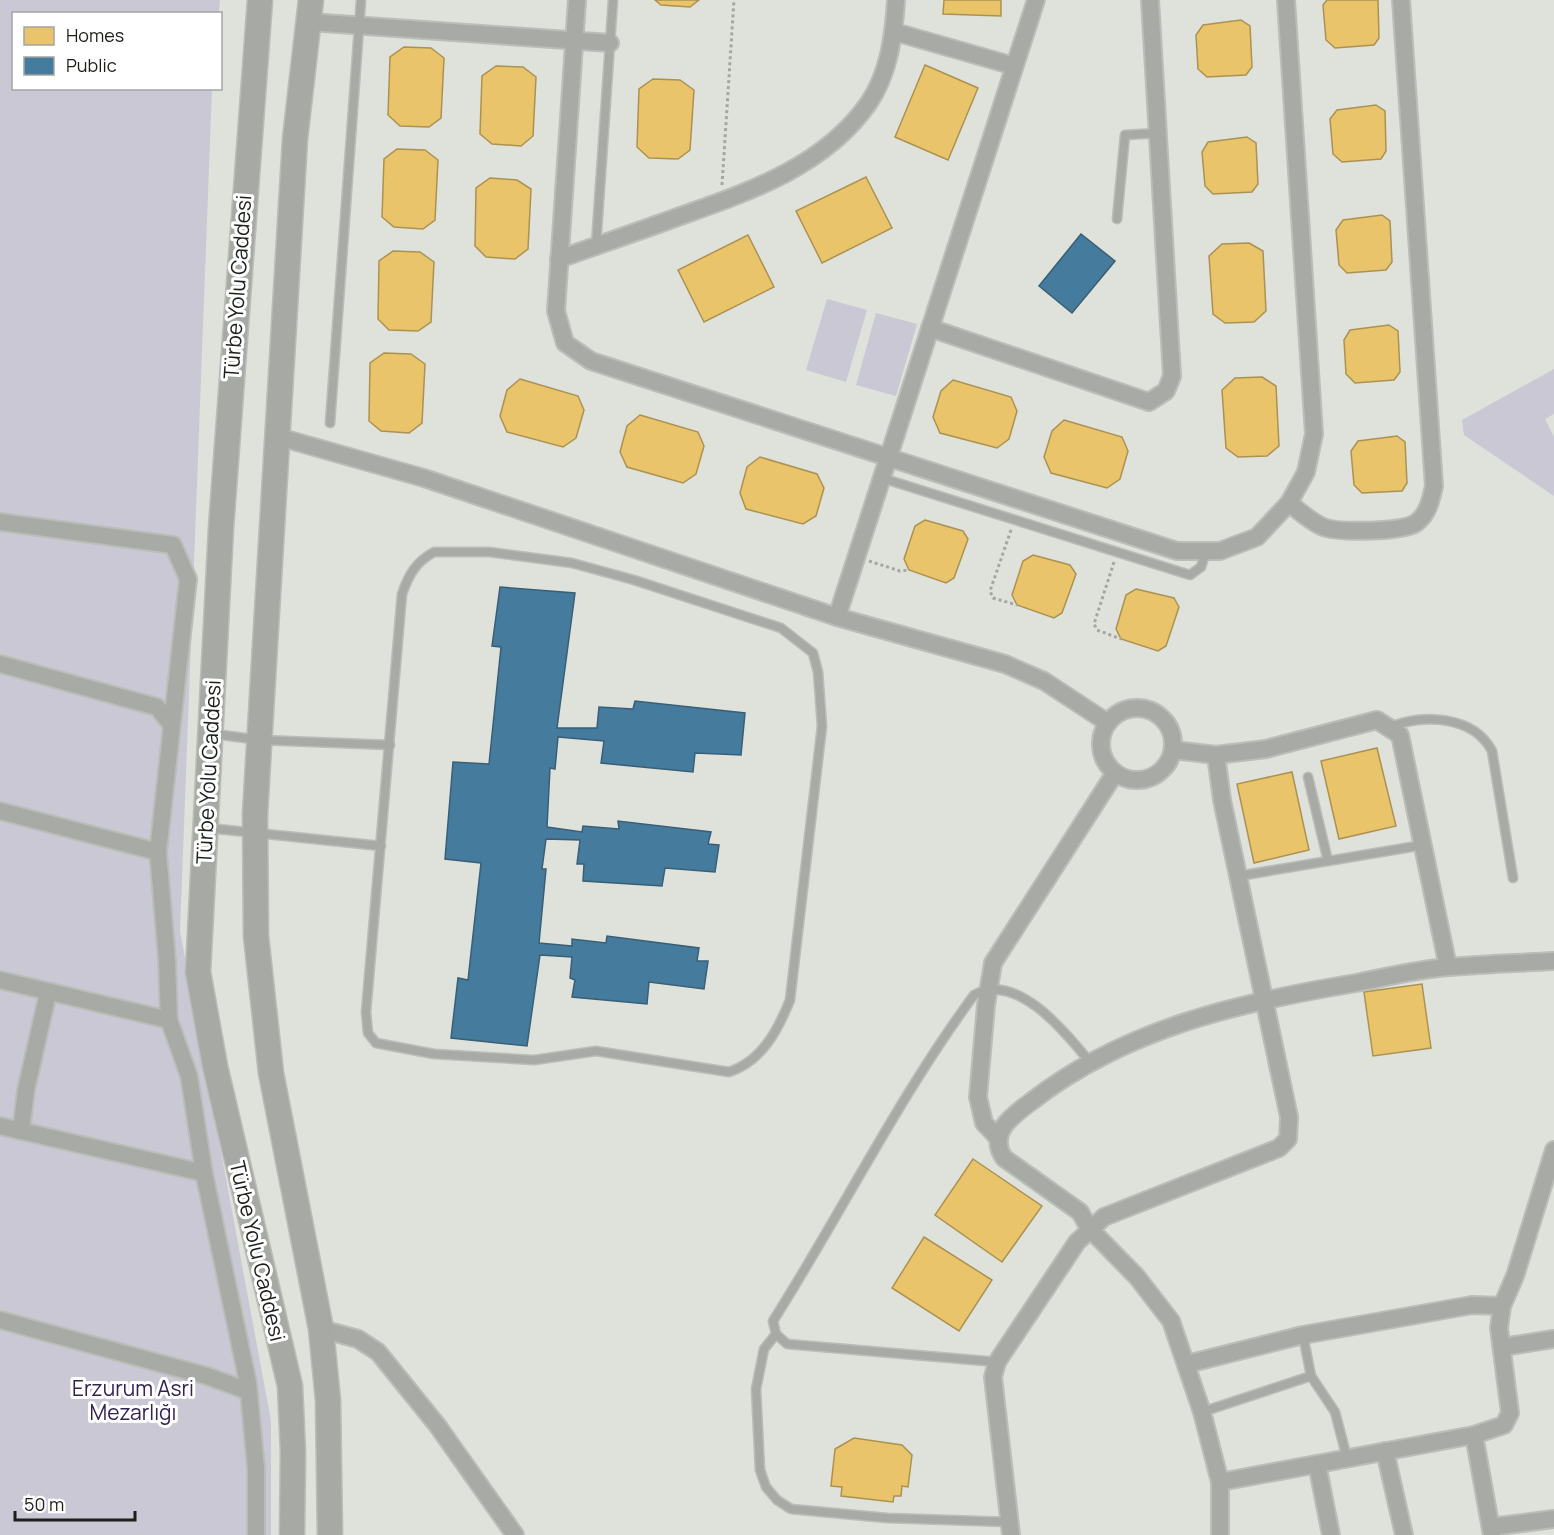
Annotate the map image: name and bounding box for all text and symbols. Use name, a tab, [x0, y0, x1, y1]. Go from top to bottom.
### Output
legend	[12, 12, 222, 90]
text: Homes	[66, 23, 124, 47]
text: Public	[66, 53, 117, 77]
street label: Türbe Yolu Caddesi	[217, 194, 257, 380]
street label: Türbe Yolu Caddesi	[189, 679, 227, 865]
street label: Türbe Yolu Caddesi	[224, 1158, 292, 1344]
park label: Erzurum Asri Mezarlığı	[72, 1374, 194, 1426]
scale bar	[15, 1484, 135, 1522]
text: 50 m	[24, 1492, 64, 1516]

